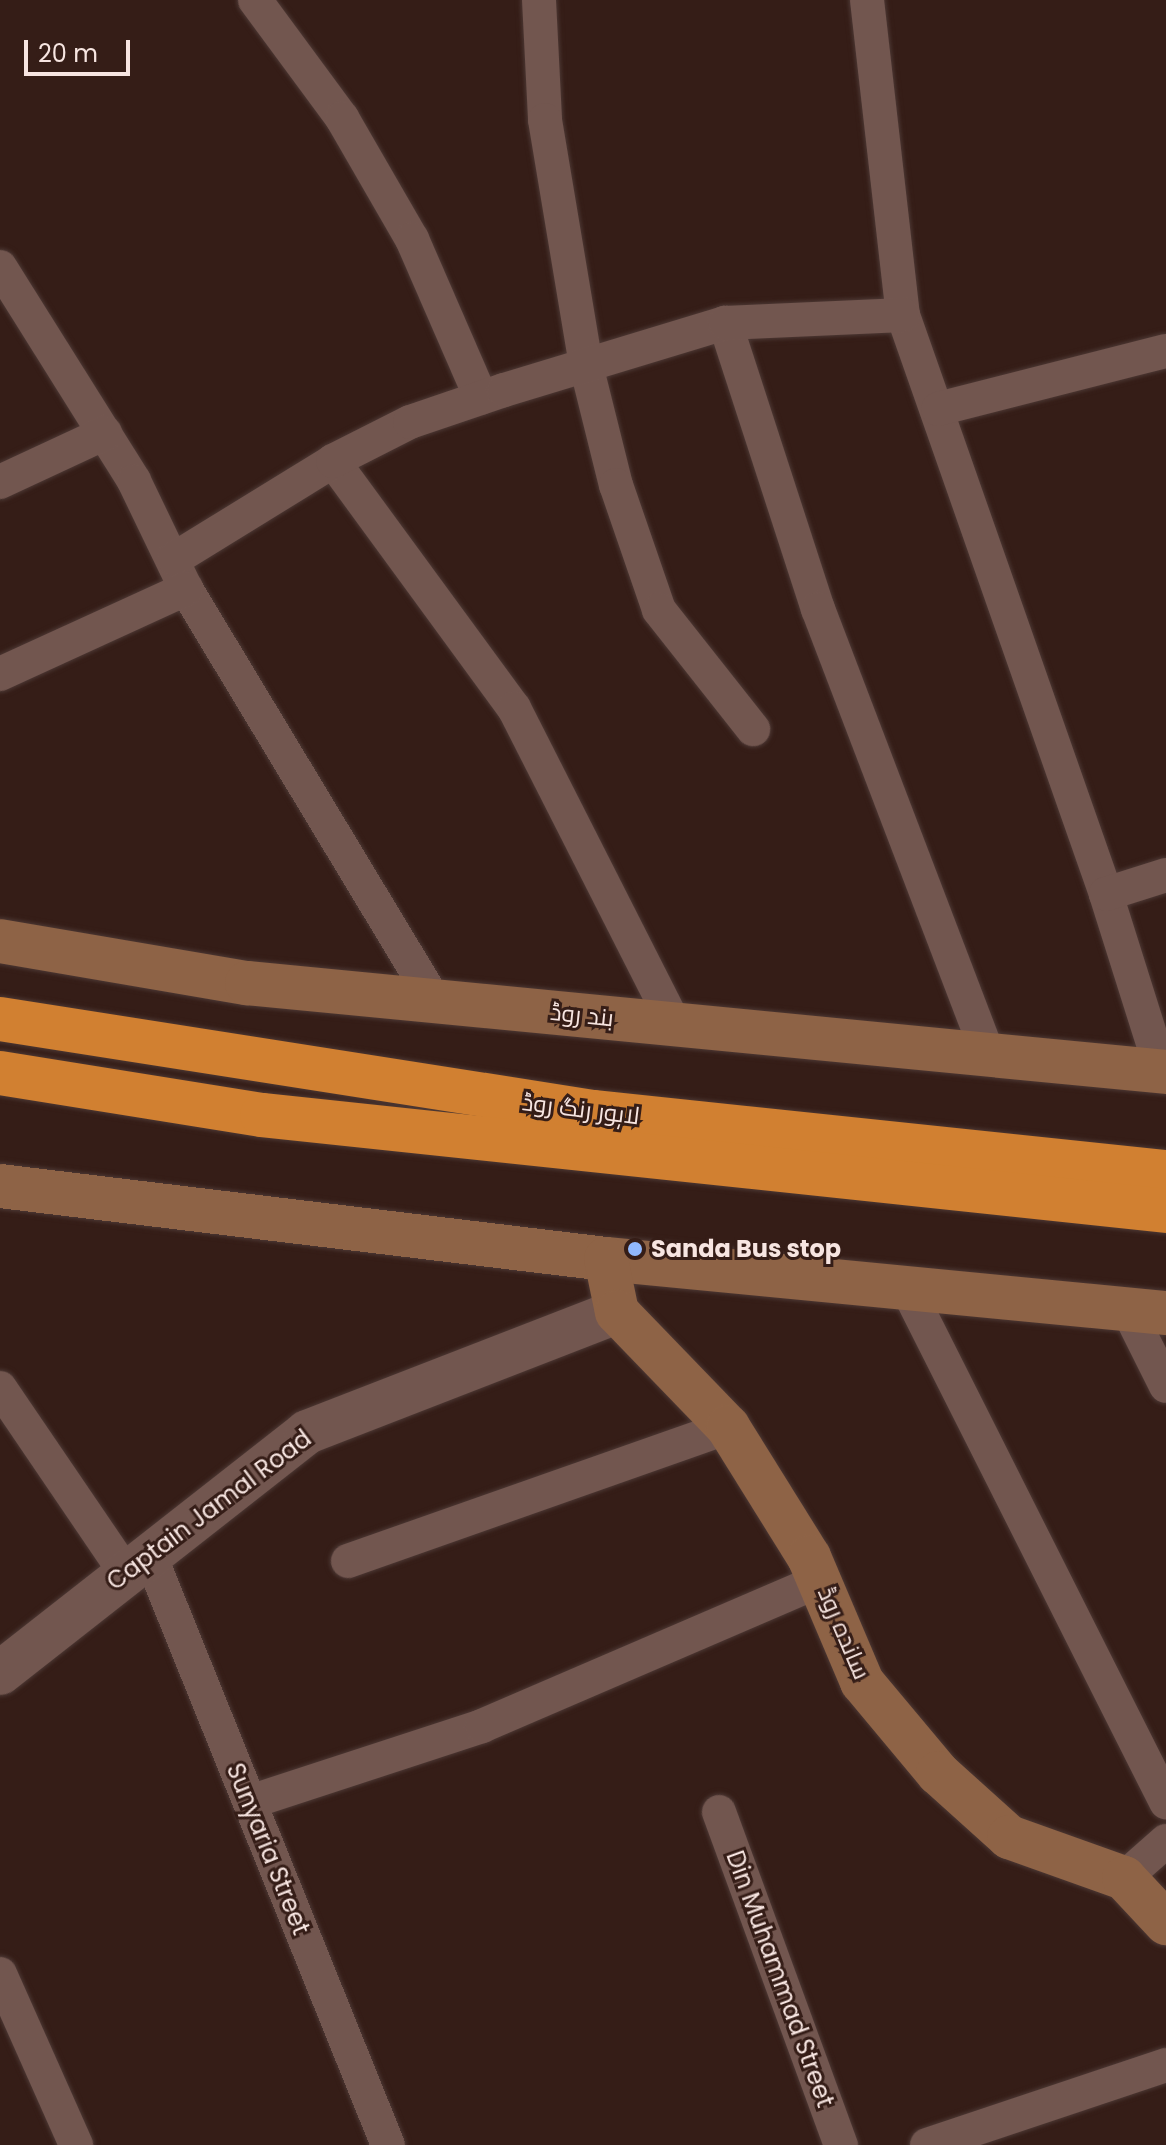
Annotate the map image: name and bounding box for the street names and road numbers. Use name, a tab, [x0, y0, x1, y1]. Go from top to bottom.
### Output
street label: بند روڈ	[549, 997, 615, 1033]
street label: لاہور رنگ روڈ	[521, 1088, 641, 1130]
street label: Captain Jamal Road	[101, 1424, 317, 1596]
street label: ساندہ روڈ	[812, 1582, 876, 1684]
street label: Sunyaria Street	[221, 1759, 315, 1939]
street label: Din Muhammad Street	[720, 1847, 840, 2111]

